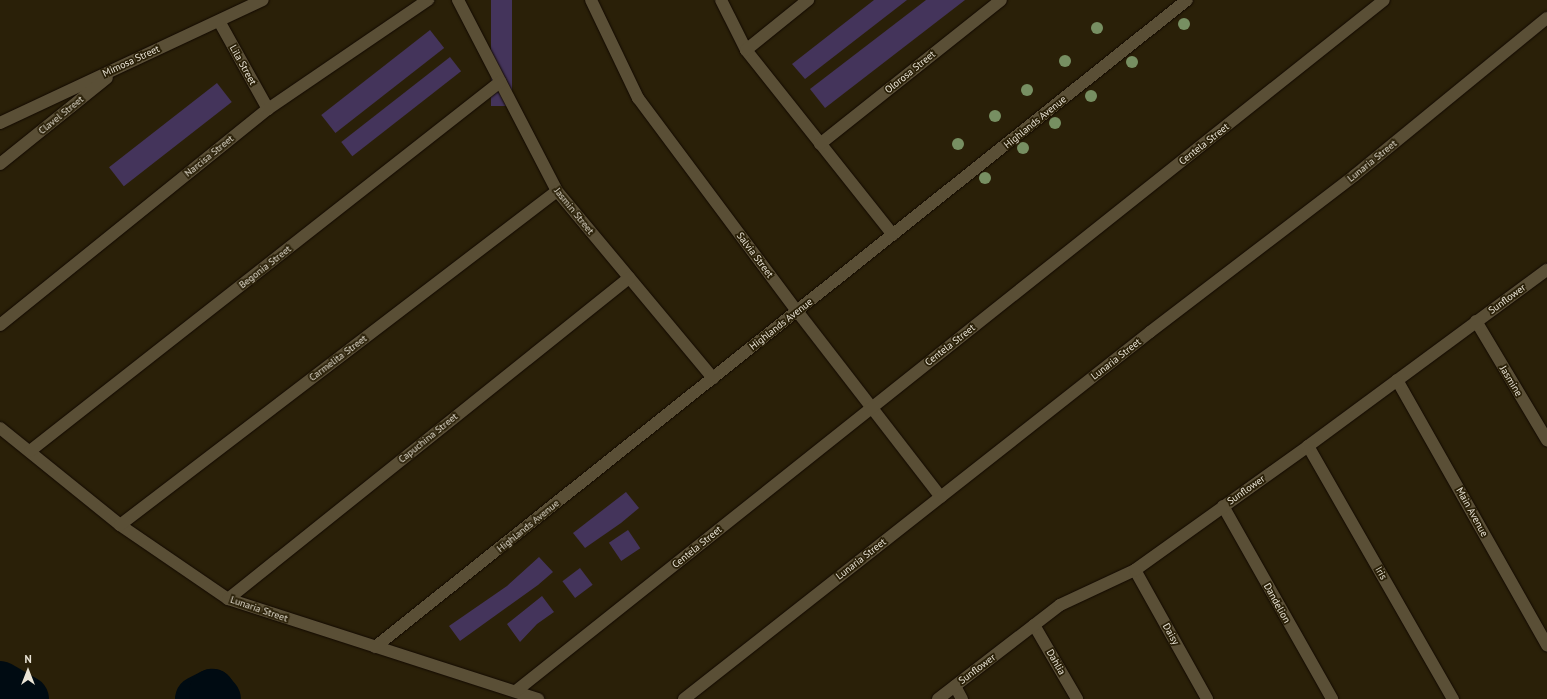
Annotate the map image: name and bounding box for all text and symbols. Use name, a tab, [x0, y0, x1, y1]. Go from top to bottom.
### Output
street label: Mimosa Street	[101, 43, 161, 79]
street label: Lila Street	[227, 43, 259, 87]
street label: Olorosa Street	[882, 48, 938, 96]
street label: Clavel Street	[36, 93, 86, 137]
street label: Highlands Avenue	[1001, 93, 1069, 151]
street label: Centela Street	[1177, 121, 1231, 167]
street label: Narcisa Street	[182, 133, 236, 179]
street label: Lunaria Street	[1345, 137, 1399, 185]
street label: Jasmin Street	[552, 185, 596, 237]
street label: Salvia Street	[734, 230, 776, 280]
street label: Begonia Street	[237, 243, 293, 291]
street label: Sunflower	[1486, 282, 1528, 316]
street label: Highlands Avenue	[747, 296, 815, 352]
street label: Centela Street	[923, 322, 977, 368]
street label: Carmelita Street	[307, 332, 369, 384]
street label: Lunaria Street	[1089, 336, 1143, 382]
street label: Jasmine	[1497, 364, 1525, 398]
street label: Capuchina Street	[396, 410, 460, 466]
street label: Sunflower	[1225, 473, 1267, 507]
street label: Main Avenue	[1453, 485, 1491, 539]
street label: Highlands Avenue	[494, 497, 562, 555]
street label: Centela Street	[670, 523, 724, 571]
street label: Lunaria Street	[834, 536, 888, 582]
street label: Iris	[1373, 564, 1389, 582]
street label: Dandelion	[1261, 581, 1293, 625]
street label: Lunaria Street	[229, 594, 289, 624]
street label: Daisy	[1160, 621, 1182, 647]
street label: Dahlia	[1044, 647, 1068, 677]
north arrow	[8, 651, 48, 691]
street label: Sunflower	[956, 651, 998, 687]
text: N	[24, 652, 32, 666]

